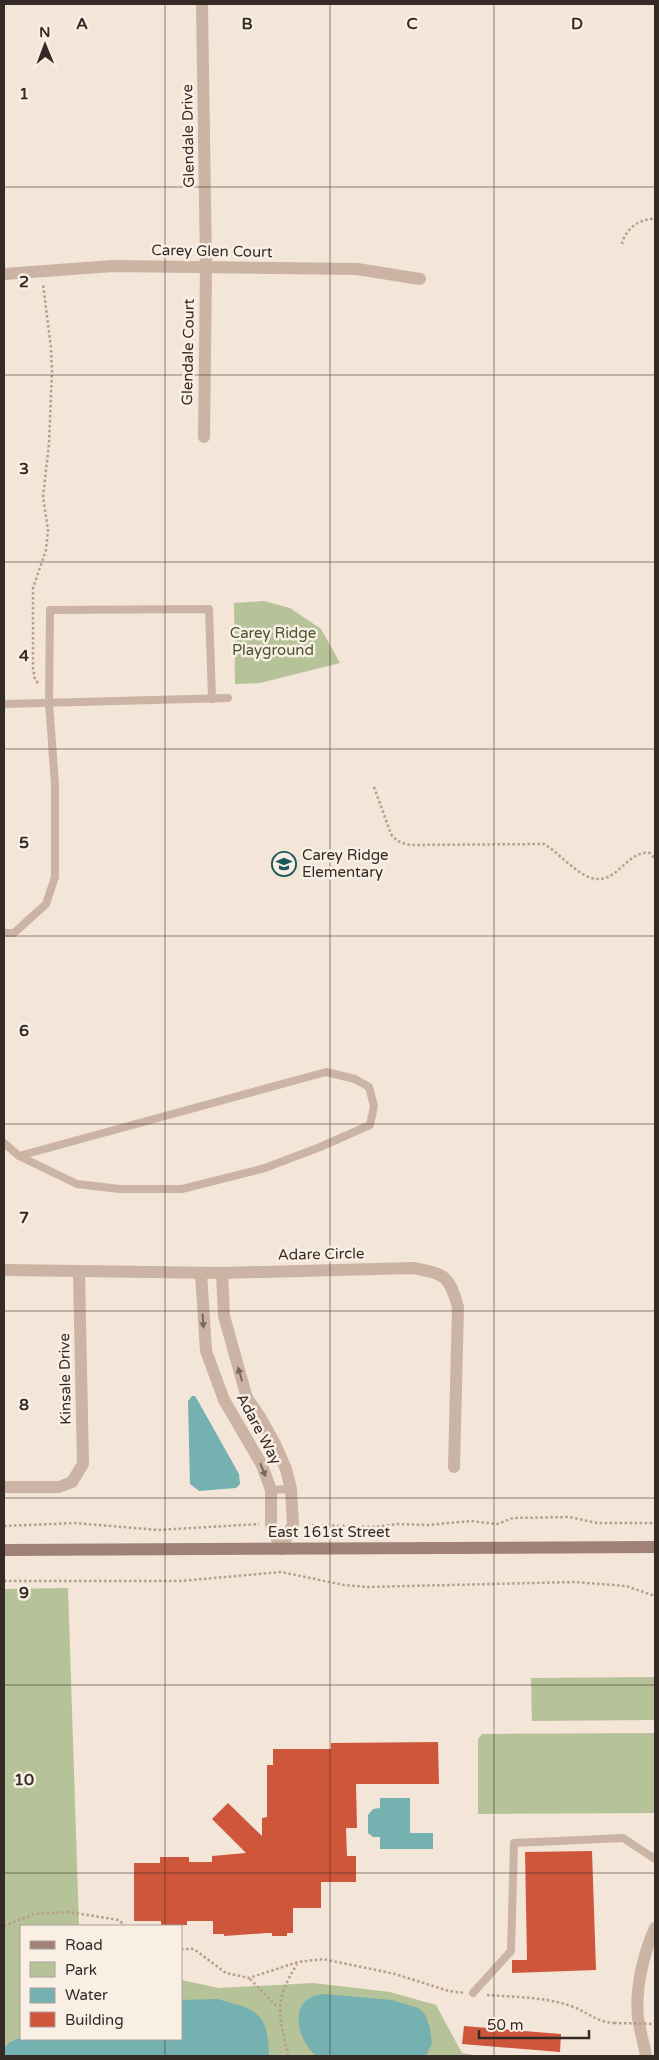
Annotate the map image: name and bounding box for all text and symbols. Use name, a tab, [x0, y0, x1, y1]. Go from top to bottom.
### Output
text: A	[76, 14, 88, 34]
text: B	[241, 14, 253, 34]
text: C	[406, 14, 418, 34]
text: D	[571, 14, 583, 34]
north arrow	[20, 20, 70, 70]
text: N	[39, 24, 51, 41]
text: 1	[19, 84, 29, 104]
street label: Glendale Drive	[178, 84, 198, 188]
street label: Carey Glen Court	[151, 241, 273, 261]
text: 2	[19, 272, 29, 292]
street label: Glendale Court	[178, 298, 198, 405]
text: 3	[19, 459, 29, 479]
park label: Carey Ridge Playground	[230, 624, 316, 659]
text: 4	[19, 646, 29, 666]
text: 5	[19, 833, 29, 853]
place label: Carey Ridge Elementary	[302, 846, 389, 881]
school or university icon: Carey Ridge Elementary	[271, 851, 297, 877]
text: 6	[19, 1021, 29, 1041]
text: 7	[19, 1208, 29, 1228]
street label: Adare Circle	[277, 1244, 365, 1264]
one-way arrow	[200, 1314, 208, 1330]
street label: Kinsale Drive	[55, 1333, 75, 1425]
one-way arrow	[235, 1367, 243, 1382]
street label: Adare Way	[233, 1390, 285, 1468]
text: 8	[19, 1395, 29, 1415]
one-way arrow	[260, 1463, 268, 1477]
street label: East 161st Street	[268, 1523, 391, 1541]
text: 9	[19, 1583, 29, 1603]
text: 10	[14, 1770, 34, 1790]
legend	[20, 1925, 182, 2040]
text: Road	[65, 1936, 103, 1954]
text: Park	[65, 1961, 97, 1979]
text: Water	[65, 1986, 108, 2004]
scale bar	[479, 2008, 589, 2040]
text: Building	[65, 2011, 124, 2029]
text: 50 m	[487, 2016, 524, 2034]

